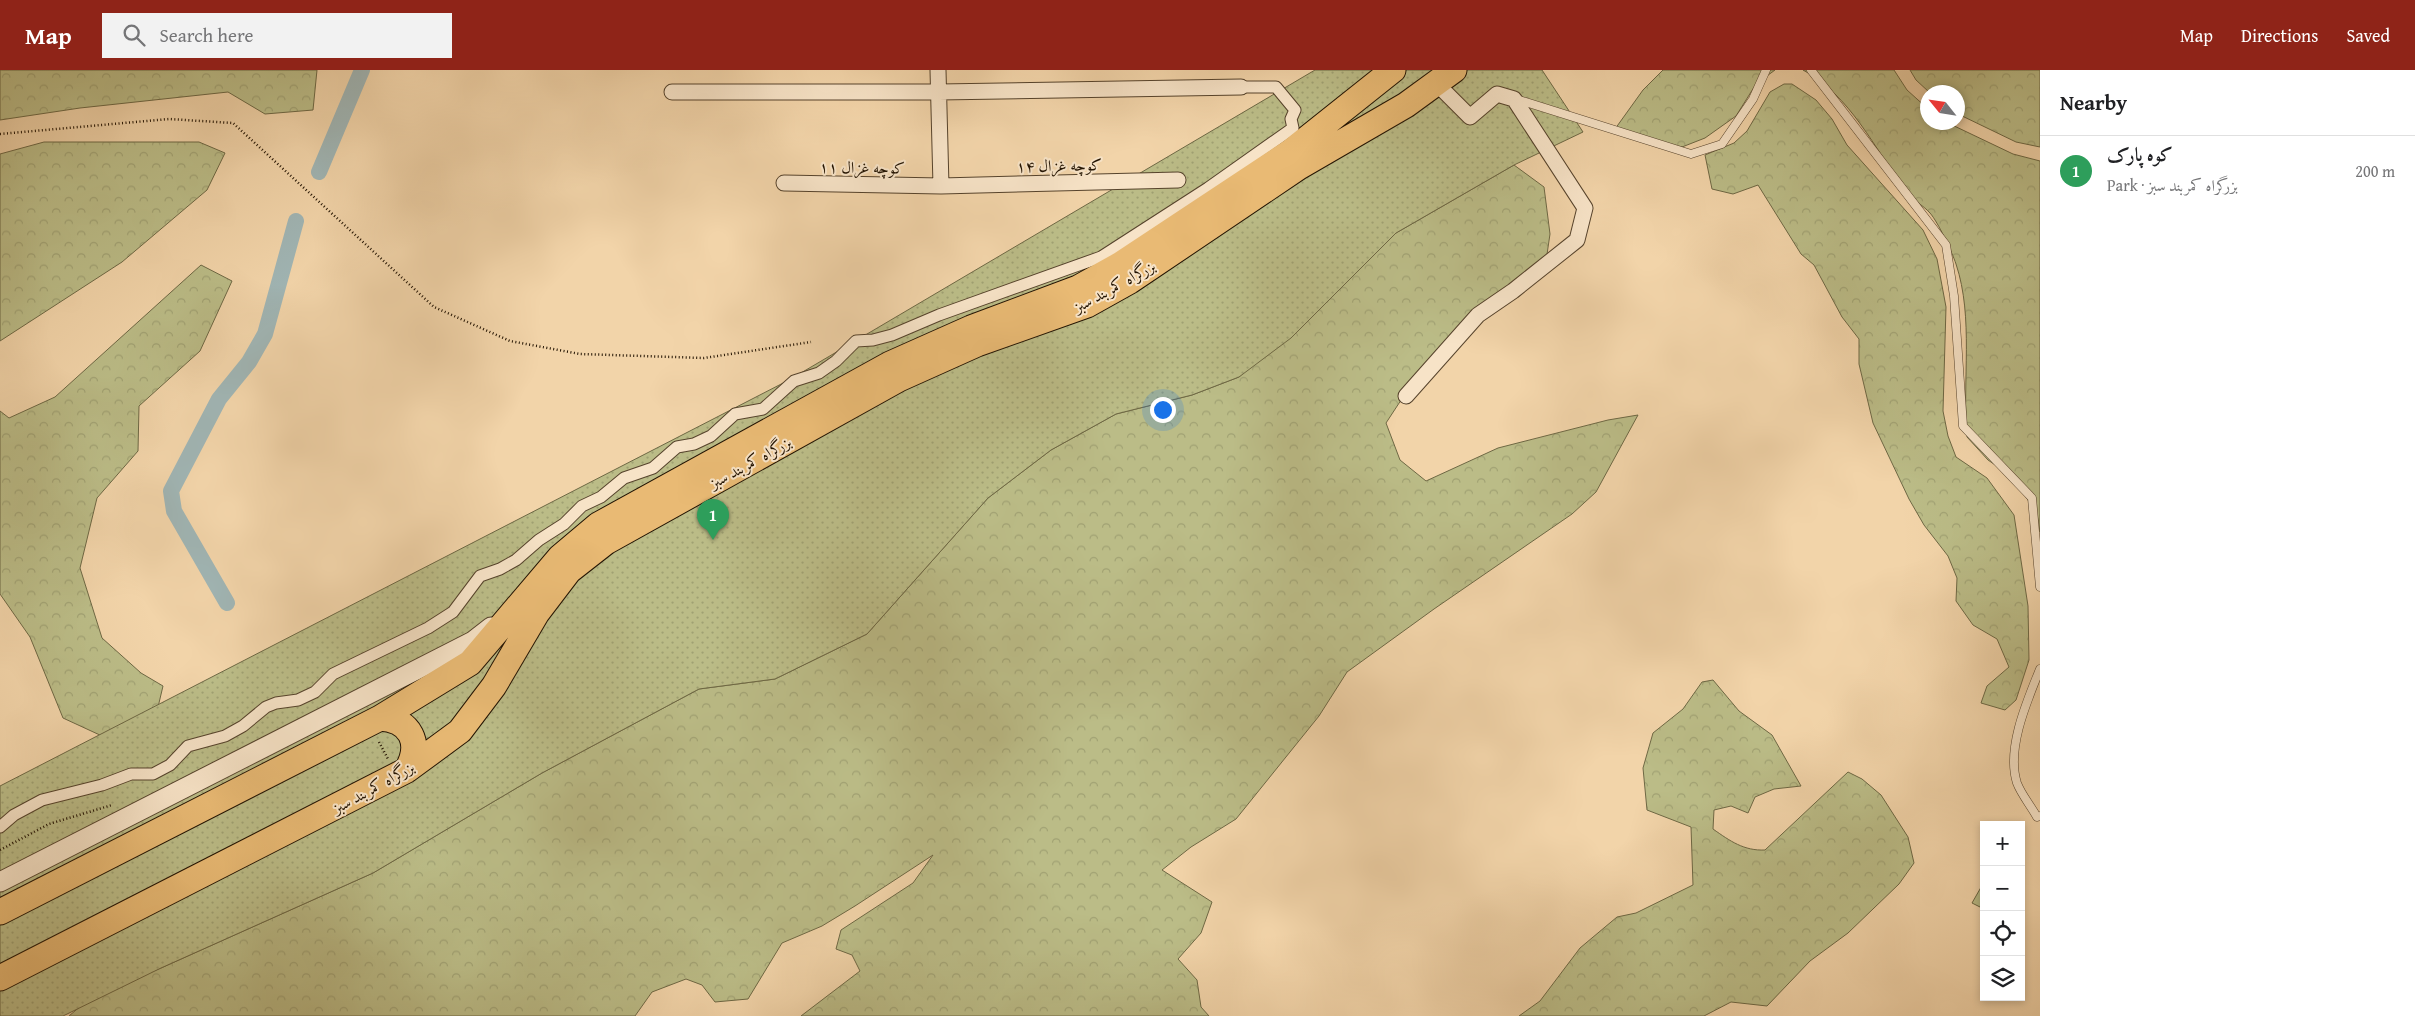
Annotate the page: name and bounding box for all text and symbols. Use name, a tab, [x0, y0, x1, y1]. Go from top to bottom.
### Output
search box	[102, 13, 452, 58]
text: Map	[25, 18, 72, 53]
icon: search	[120, 21, 148, 49]
text: Search here	[160, 21, 253, 49]
text: Map	[2180, 22, 2213, 49]
text: Directions	[2241, 22, 2318, 49]
text: Saved	[2346, 22, 2390, 49]
north arrow	[1920, 85, 1965, 130]
text: Nearby	[2060, 87, 2127, 118]
text: کوه پارک	[2107, 140, 2173, 168]
street label: کوچه غزال ۱۴	[1016, 152, 1102, 178]
street label: کوچه غزال ۱۱	[819, 154, 905, 180]
text: 1	[2072, 159, 2080, 183]
text: 200 m	[2355, 159, 2395, 183]
text: Park · بزرگراه کمربند سبز	[2107, 173, 2238, 197]
street label: بزرگراه کمربند سبز	[1067, 254, 1159, 319]
your location	[1150, 397, 1176, 423]
street label: بزرگراه کمربند سبز	[703, 430, 795, 495]
pin: 1	[697, 499, 729, 540]
street label: بزرگراه کمربند سبز	[326, 755, 418, 820]
map controls	[1980, 821, 2025, 1001]
button: +	[1980, 821, 2025, 866]
button: −	[1980, 866, 2025, 911]
button: locate	[1980, 911, 2025, 956]
button: layers	[1980, 956, 2025, 1001]

